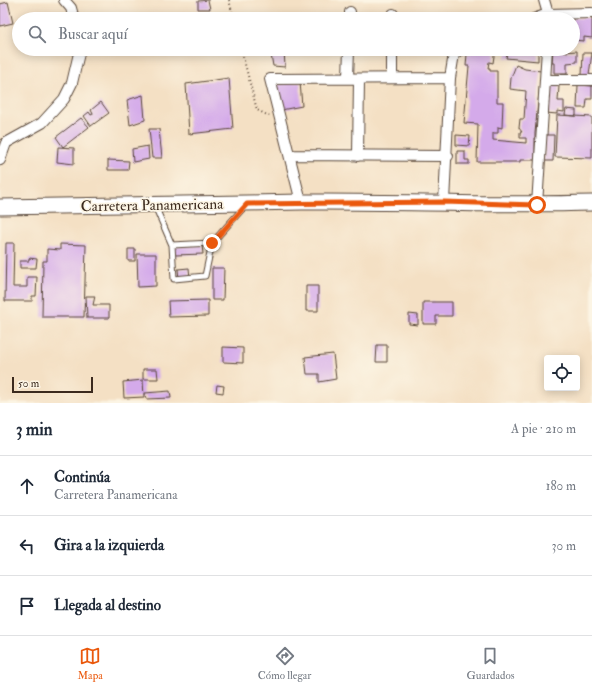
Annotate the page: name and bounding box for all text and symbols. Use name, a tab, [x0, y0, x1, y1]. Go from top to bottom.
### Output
search box	[12, 12, 580, 56]
icon: search	[26, 23, 48, 45]
text: Buscar aquí	[58, 25, 127, 44]
street label: Carretera Panamericana	[81, 195, 224, 216]
route start	[528, 196, 546, 214]
route end	[203, 234, 221, 252]
map controls	[544, 355, 580, 391]
button: locate	[544, 355, 580, 391]
scale bar	[12, 375, 93, 394]
text: 50 m	[18, 377, 39, 390]
text: 3 min	[16, 419, 53, 440]
text: A pie · 210 m	[511, 421, 576, 437]
text: Continúa	[54, 468, 110, 487]
icon: ahead	[16, 475, 38, 497]
text: 180 m	[546, 478, 576, 494]
text: Carretera Panamericana	[54, 487, 178, 503]
icon: left	[16, 535, 38, 557]
text: Gira a la izquierda	[54, 536, 164, 555]
text: 30 m	[552, 538, 576, 554]
icon: arrive	[16, 595, 38, 617]
text: Llegada al destino	[54, 596, 161, 615]
tab: Mapa	[78, 645, 103, 682]
tab: Cómo llegar	[258, 645, 311, 682]
tab: Guardados	[467, 645, 514, 682]

